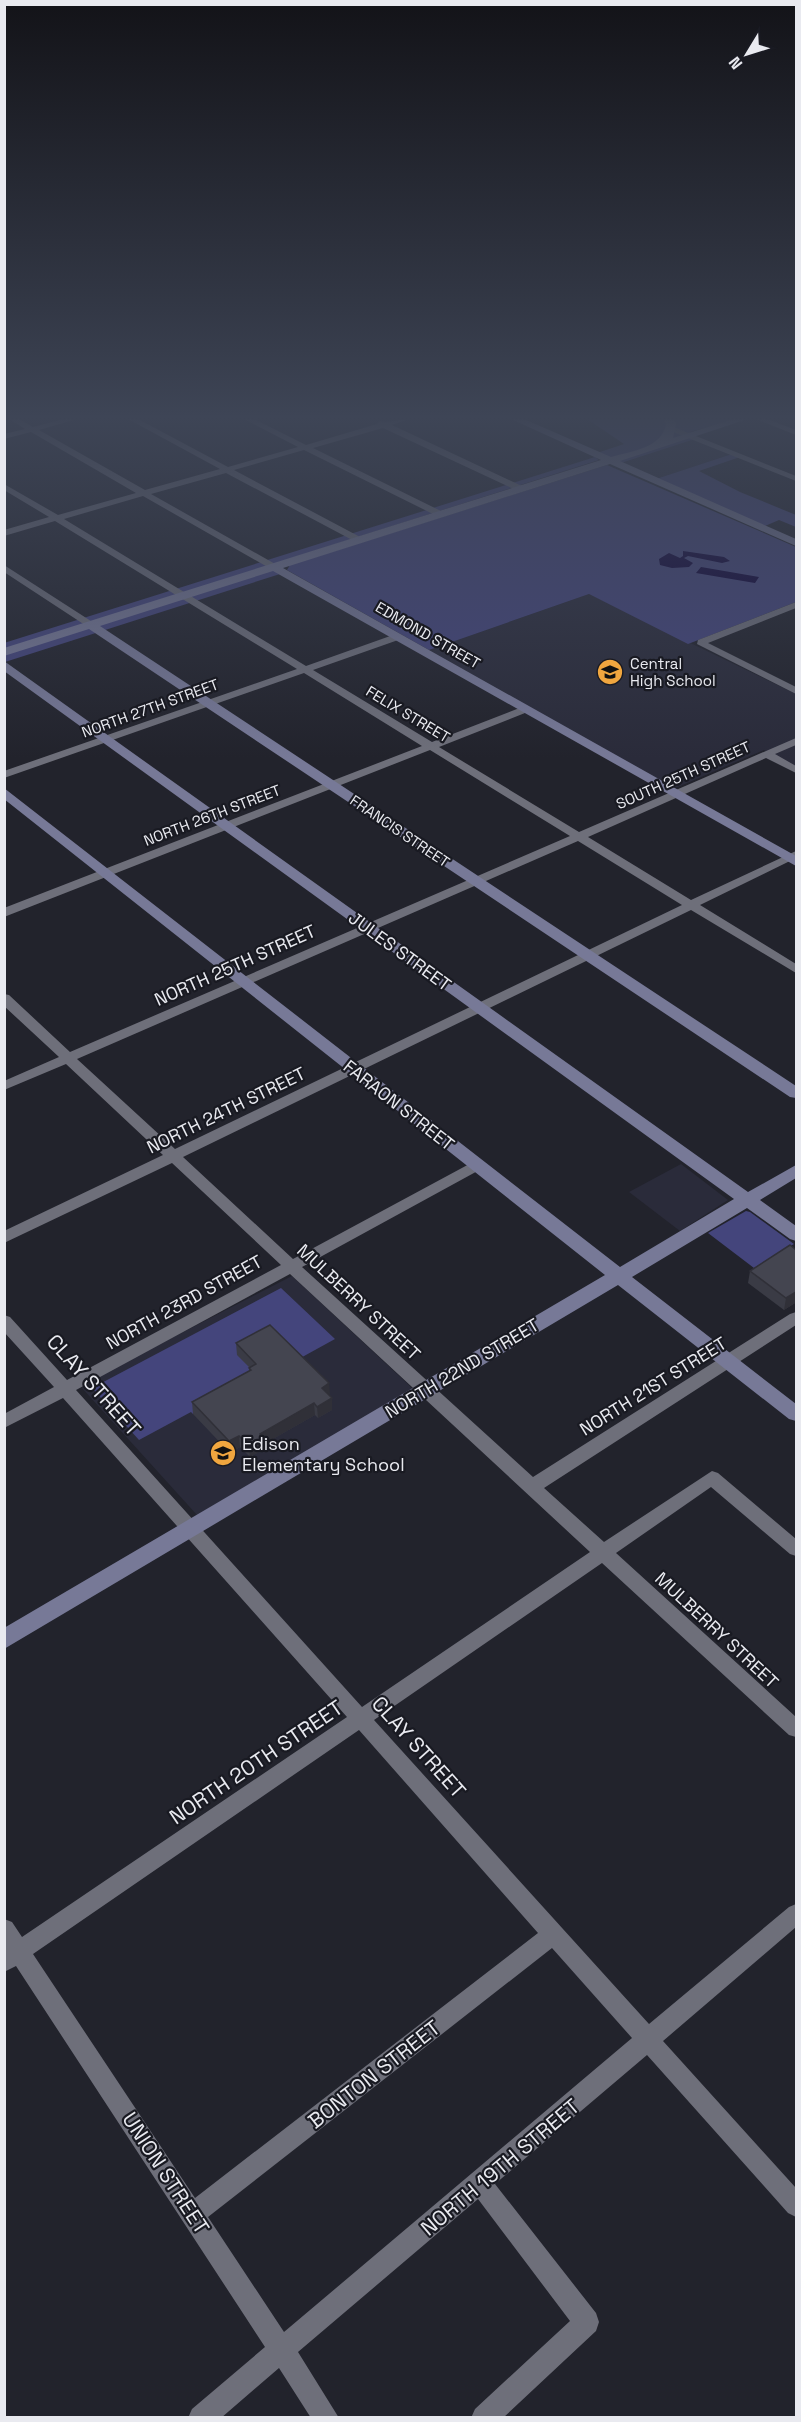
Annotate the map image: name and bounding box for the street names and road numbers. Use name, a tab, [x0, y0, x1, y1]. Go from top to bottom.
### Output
street label: EDMOND STREET	[372, 597, 484, 673]
street label: NORTH 27TH STREET	[79, 674, 221, 742]
street label: FELIX STREET	[363, 682, 454, 747]
street label: SOUTH 25TH STREET	[613, 737, 753, 813]
street label: NORTH 26TH STREET	[141, 780, 283, 850]
street label: FRANCIS STREET	[347, 791, 454, 871]
street label: JULES STREET	[344, 906, 456, 996]
street label: NORTH 25TH STREET	[151, 919, 320, 1011]
street label: FARAON STREET	[339, 1054, 459, 1156]
street label: NORTH 24TH STREET	[143, 1061, 310, 1158]
street label: MULBERRY STREET	[292, 1239, 426, 1365]
street label: NORTH 23RD STREET	[102, 1249, 266, 1354]
street label: NORTH 22ND STREET	[381, 1313, 544, 1423]
street label: CLAY STREET	[41, 1328, 147, 1442]
street label: NORTH 21ST STREET	[575, 1331, 731, 1441]
street label: MULBERRY STREET	[650, 1567, 784, 1693]
street label: CLAY STREET	[366, 1690, 472, 1804]
street label: NORTH 20TH STREET	[164, 1694, 348, 1830]
street label: BONTON STREET	[302, 2014, 446, 2134]
street label: NORTH 19TH STREET	[415, 2093, 585, 2241]
street label: UNION STREET	[116, 2107, 216, 2239]

